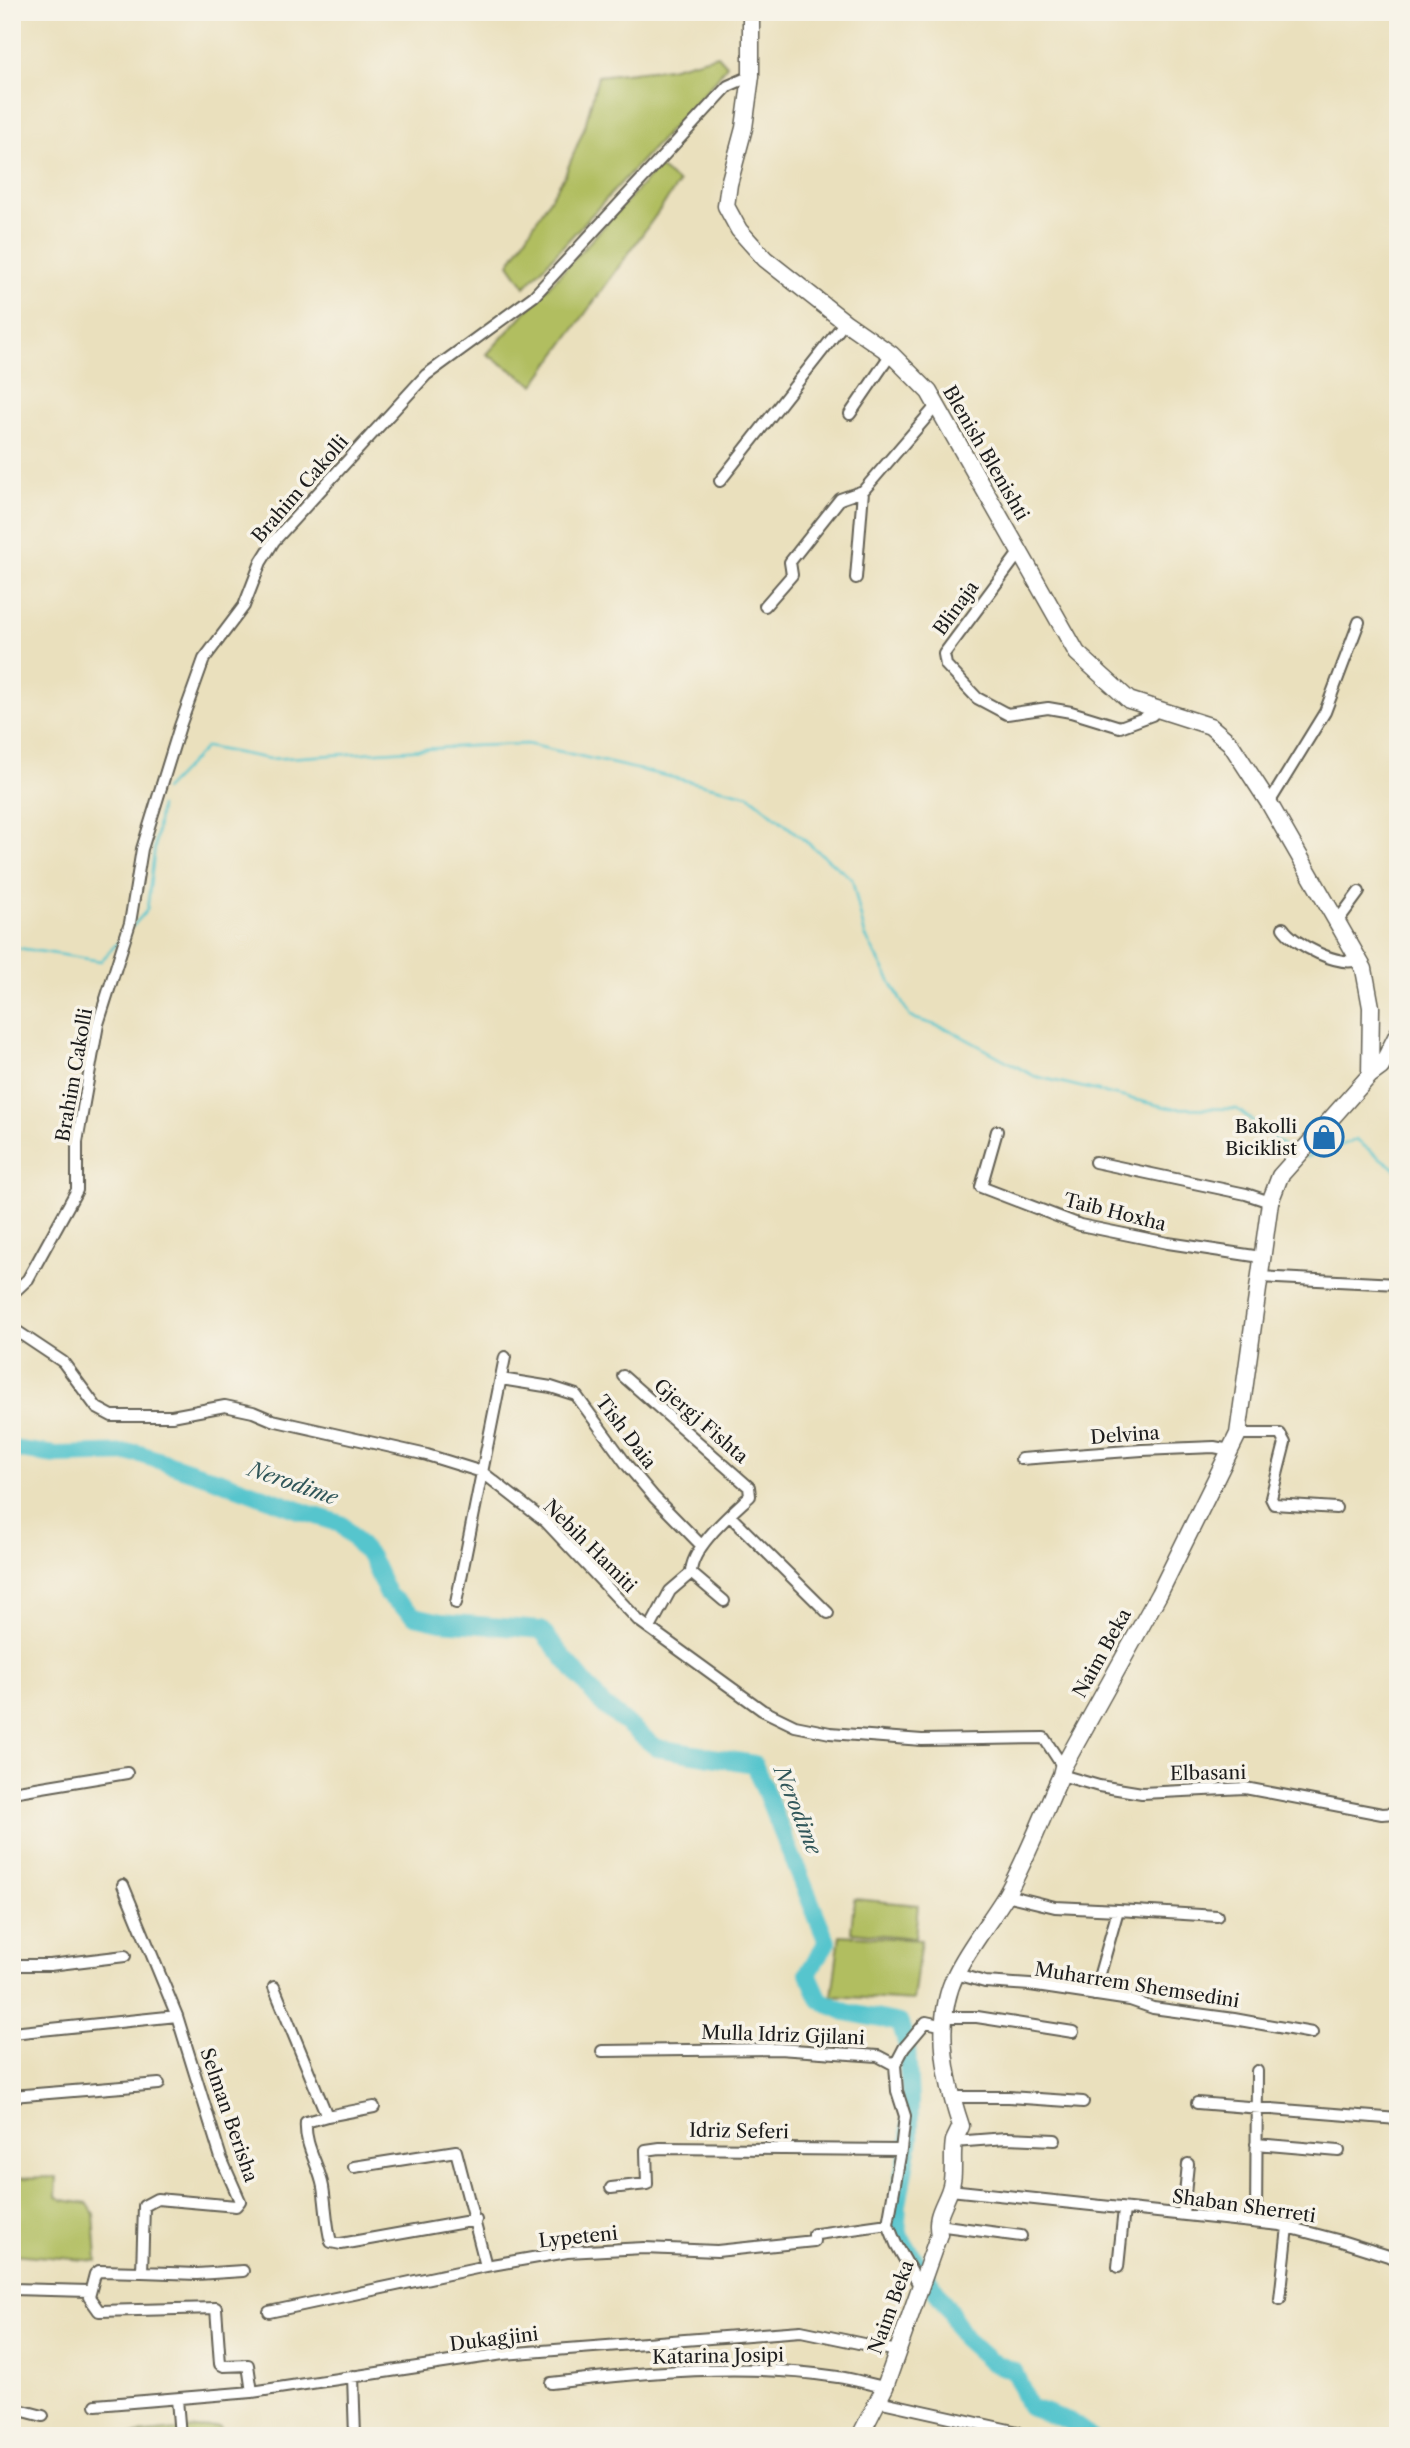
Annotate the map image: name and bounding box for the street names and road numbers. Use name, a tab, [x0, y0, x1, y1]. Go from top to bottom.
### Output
street label: Blenish Blenishti	[938, 381, 1034, 525]
street label: Brahim Cakolli	[247, 430, 353, 548]
street label: Blinaja	[928, 576, 984, 640]
street label: Brahim Cakolli	[51, 1006, 97, 1144]
street label: Taib Hoxha	[1061, 1188, 1169, 1236]
street label: Gjergj Fishta	[649, 1374, 753, 1468]
street label: Tish Daia	[591, 1391, 661, 1473]
street label: Delvina	[1090, 1421, 1160, 1449]
street label: Nebih Hamiti	[539, 1495, 641, 1597]
street label: Naim Beka	[1068, 1604, 1136, 1702]
street label: Elbasani	[1170, 1761, 1247, 1785]
street label: Muharrem Shemsedini	[1033, 1957, 1241, 2013]
street label: Mulla Idriz Gjilani	[701, 2021, 865, 2049]
street label: Selman Berisha	[195, 2045, 263, 2185]
street label: Idriz Seferi	[689, 2119, 789, 2143]
street label: Shaban Sherreti	[1171, 2185, 1317, 2227]
street label: Lypeteni	[537, 2221, 619, 2253]
street label: Naim Beka	[863, 2257, 919, 2357]
street label: Dukagjini	[448, 2322, 540, 2356]
street label: Katarina Josipi	[652, 2343, 784, 2369]

